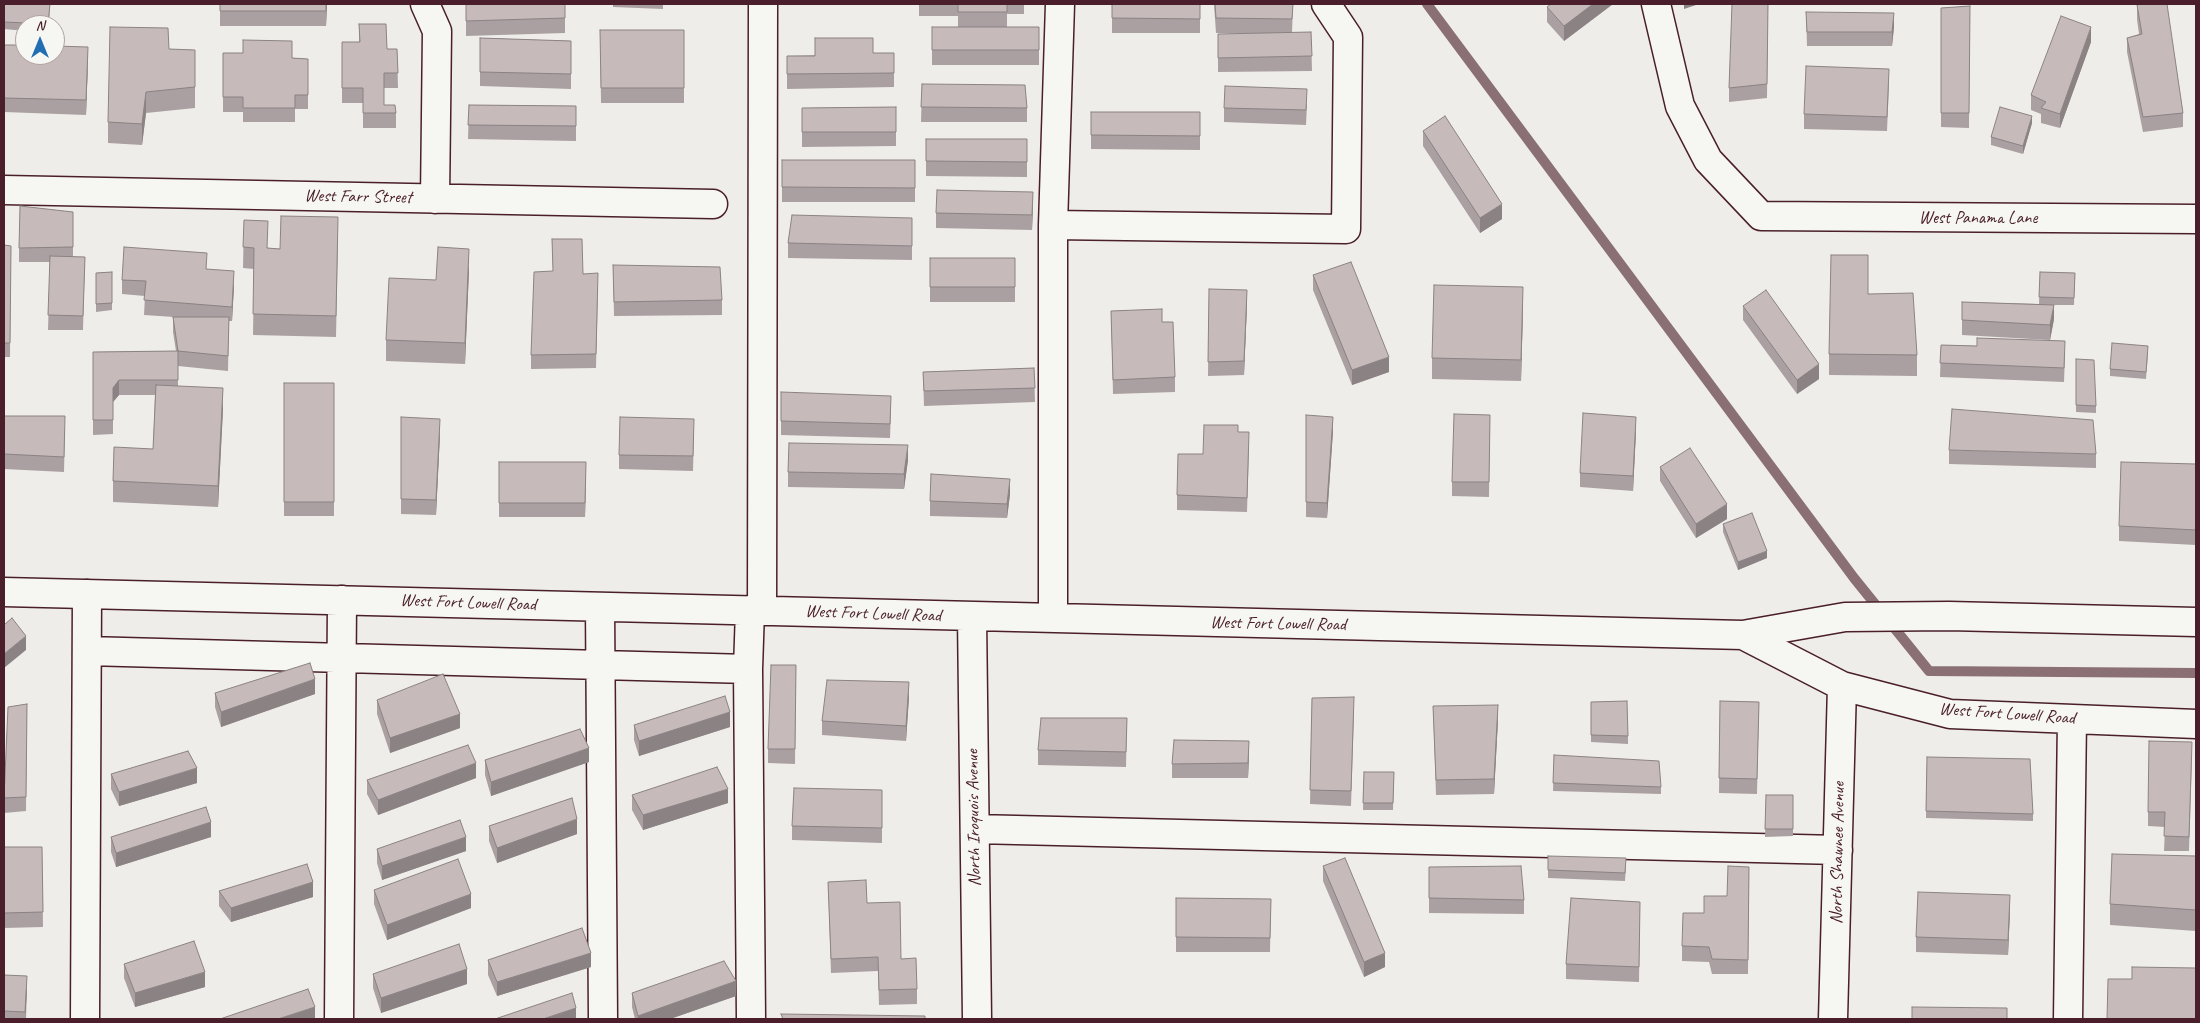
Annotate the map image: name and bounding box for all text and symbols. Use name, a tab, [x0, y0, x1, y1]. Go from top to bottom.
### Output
north arrow	[15, 15, 65, 65]
text: N	[36, 17, 44, 34]
street label: West Farr Street	[304, 185, 412, 209]
street label: West Panama Lane	[1919, 207, 2037, 229]
street label: West Fort Lowell Road	[400, 590, 536, 616]
street label: West Fort Lowell Road	[805, 601, 941, 627]
street label: West Fort Lowell Road	[1210, 612, 1346, 636]
street label: West Fort Lowell Road	[1938, 698, 2076, 730]
street label: North Iroquois Avenue	[962, 749, 986, 887]
street label: North Shawnee Avenue	[1826, 782, 1850, 924]

